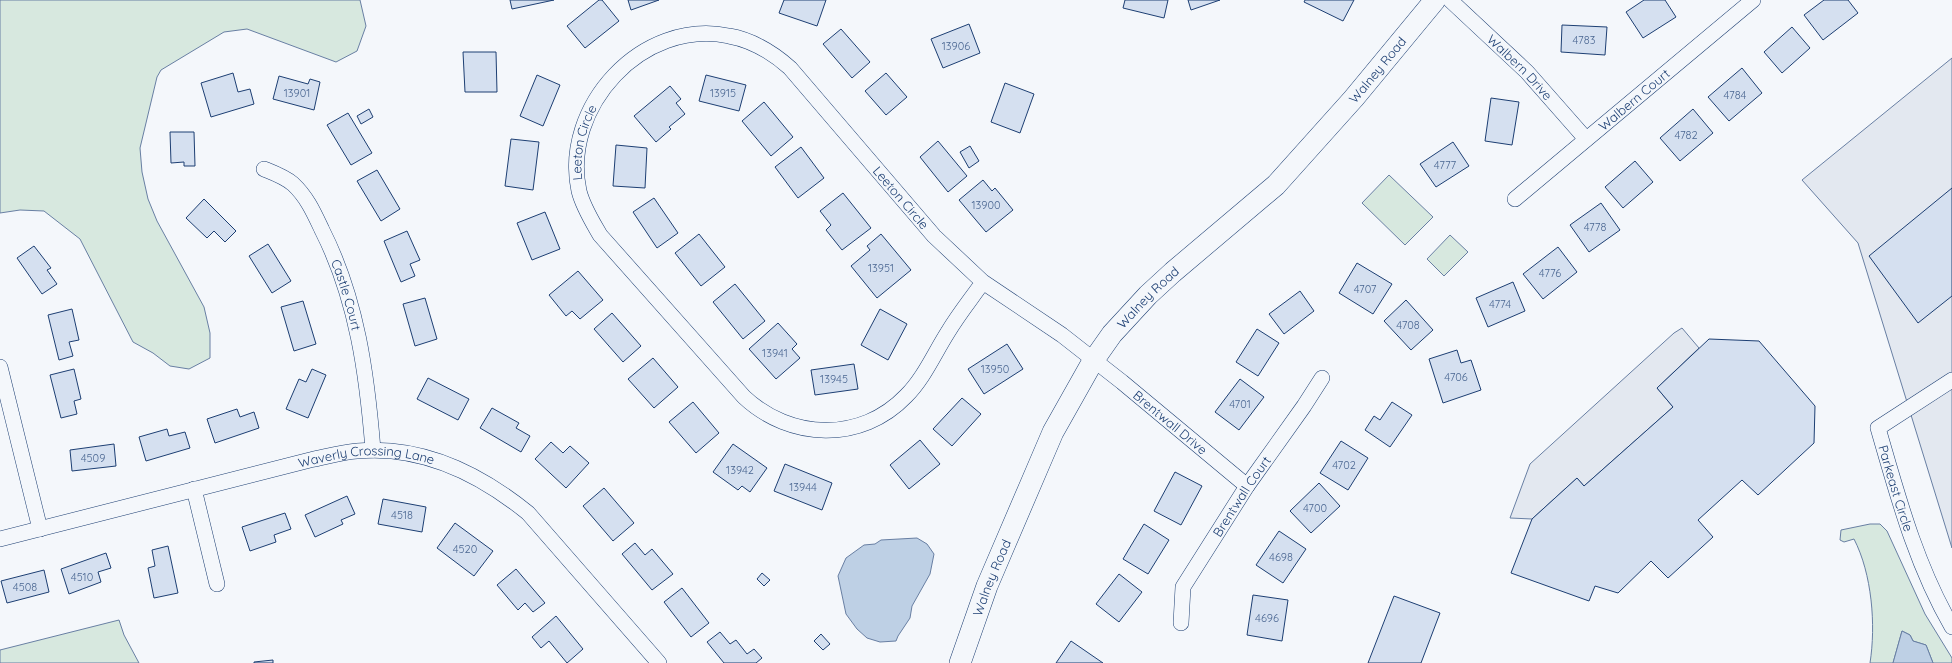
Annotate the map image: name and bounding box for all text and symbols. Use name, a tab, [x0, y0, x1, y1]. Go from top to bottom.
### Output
street label: Walbern Drive	[1484, 31, 1556, 103]
street label: Walney Road	[1345, 33, 1409, 106]
house number: 4783	[1573, 33, 1596, 47]
house number: 13906	[942, 39, 970, 53]
street label: Walbern Court	[1595, 65, 1673, 134]
house number: 13901	[284, 86, 310, 100]
house number: 13915	[710, 86, 736, 100]
house number: 4784	[1724, 88, 1747, 102]
street label: Leeton Circle	[568, 102, 600, 181]
house number: 4782	[1674, 128, 1698, 142]
house number: 4777	[1434, 158, 1457, 172]
street label: Leeton Circle	[870, 163, 933, 232]
house number: 13900	[971, 198, 1001, 212]
house number: 4778	[1584, 220, 1606, 234]
street label: Castle Court	[328, 257, 365, 332]
house number: 13951	[868, 261, 894, 275]
street label: Walney Road	[1113, 263, 1182, 332]
house number: 4776	[1539, 266, 1561, 280]
house number: 4707	[1354, 282, 1377, 296]
house number: 4774	[1489, 297, 1511, 311]
house number: 4708	[1396, 318, 1420, 332]
house number: 13941	[762, 346, 788, 360]
house number: 13950	[981, 362, 1009, 376]
house number: 4706	[1444, 370, 1468, 384]
house number: 13945	[820, 372, 848, 386]
street label: Brentwall Drive	[1130, 387, 1211, 458]
house number: 4701	[1229, 397, 1251, 411]
street label: Waverly Crossing Lane	[296, 442, 437, 471]
street label: Parkeast Circle	[1875, 443, 1917, 534]
house number: 4509	[81, 451, 105, 465]
street label: Brentwall Court	[1209, 453, 1274, 540]
house number: 4702	[1332, 458, 1356, 472]
house number: 13942	[726, 463, 754, 477]
house number: 13944	[789, 480, 817, 494]
house number: 4700	[1303, 501, 1327, 515]
house number: 4518	[391, 508, 413, 522]
street label: Walney Road	[969, 537, 1014, 618]
house number: 4520	[453, 542, 477, 556]
house number: 4698	[1269, 550, 1293, 564]
house number: 4510	[71, 570, 93, 584]
house number: 4508	[13, 580, 37, 594]
house number: 4696	[1255, 611, 1279, 625]

